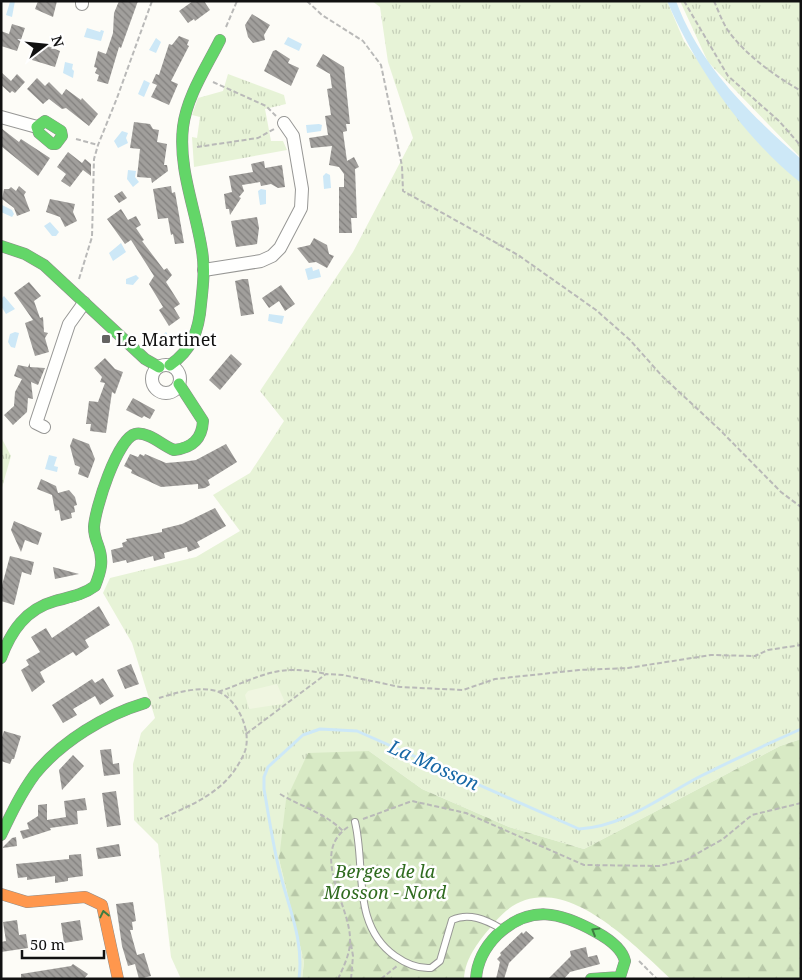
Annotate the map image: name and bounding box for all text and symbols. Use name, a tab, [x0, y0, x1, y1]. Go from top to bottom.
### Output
north arrow	[20, 20, 70, 70]
text: N	[47, 33, 69, 49]
place label: Le Martinet	[116, 327, 217, 351]
marker: Le Martinet	[100, 333, 112, 345]
water label: La Mosson	[384, 733, 484, 797]
park label: Berges de la Mosson - Nord	[323, 859, 447, 904]
one-way arrow	[99, 910, 110, 919]
scale bar	[22, 928, 105, 960]
one-way arrow	[592, 928, 601, 938]
text: 50 m	[30, 934, 65, 954]

